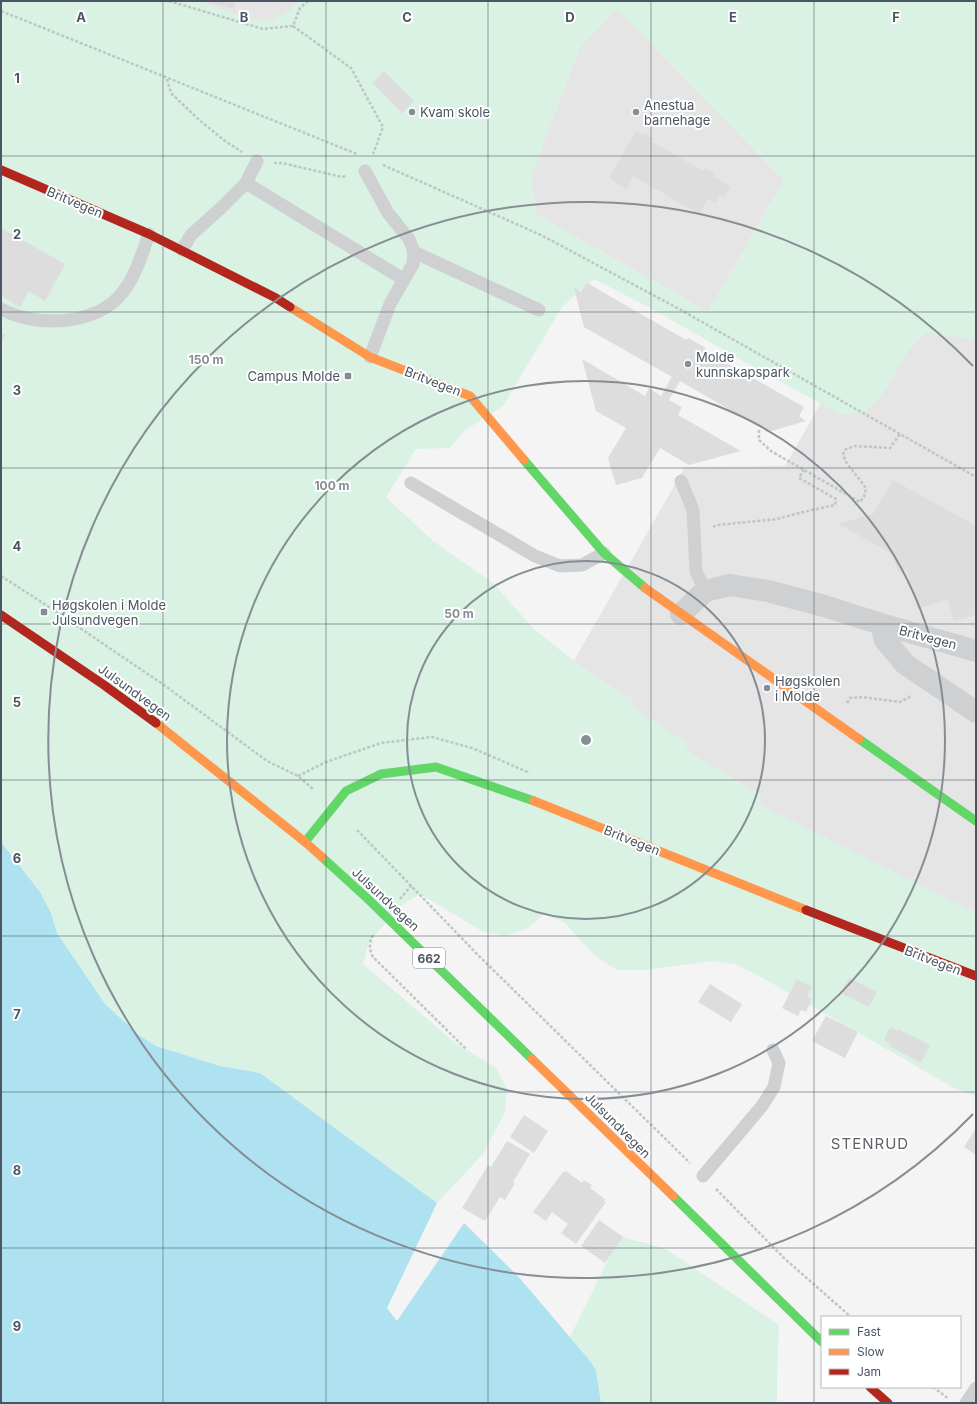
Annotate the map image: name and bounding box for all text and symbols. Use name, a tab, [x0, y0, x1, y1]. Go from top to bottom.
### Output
text: A	[76, 9, 86, 25]
text: B	[240, 9, 249, 25]
text: C	[402, 9, 412, 25]
text: D	[565, 9, 575, 25]
text: E	[729, 9, 737, 25]
text: F	[892, 9, 900, 25]
text: 1	[14, 70, 20, 86]
place label: Anestua barnehage	[644, 97, 710, 128]
place label: Kvam skole	[420, 104, 490, 120]
marker: Kvam skole	[407, 107, 417, 117]
marker: Anestua barnehage	[631, 107, 641, 117]
street label: Britvegen	[45, 183, 105, 221]
text: 2	[13, 226, 21, 242]
place label: Molde kunnskapspark	[696, 349, 790, 380]
text: 150 m	[189, 352, 223, 367]
marker: Molde kunnskapspark	[683, 359, 693, 369]
street label: Britvegen	[403, 363, 463, 399]
place label: Campus Molde	[247, 368, 340, 384]
marker: Campus Molde	[343, 371, 353, 381]
text: 3	[13, 382, 21, 398]
text: 100 m	[314, 478, 350, 493]
text: 4	[13, 538, 22, 554]
place label: Høgskolen i Molde Julsundvegen	[52, 597, 166, 628]
text: 50 m	[444, 606, 474, 621]
marker: Høgskolen i Molde Julsundvegen	[39, 607, 49, 617]
street label: Britvegen	[897, 622, 959, 652]
street label: Julsundvegen	[95, 660, 175, 724]
place label: Høgskolen i Molde	[775, 673, 840, 704]
marker: Høgskolen i Molde	[762, 683, 772, 693]
text: 5	[13, 694, 21, 710]
centre of rings	[579, 733, 593, 747]
street label: Britvegen	[602, 822, 662, 858]
text: 6	[13, 850, 21, 866]
street label: Julsundvegen	[349, 864, 423, 934]
street label: Britvegen	[903, 942, 963, 978]
road number: 662	[413, 948, 445, 968]
text: 7	[13, 1006, 21, 1022]
street label: Julsundvegen	[582, 1089, 654, 1161]
district label: STENRUD	[831, 1134, 909, 1153]
text: 8	[13, 1162, 21, 1178]
legend	[821, 1316, 961, 1388]
text: 9	[13, 1318, 21, 1334]
text: Fast	[857, 1324, 881, 1339]
text: Slow	[857, 1344, 885, 1359]
text: Jam	[857, 1364, 881, 1379]

